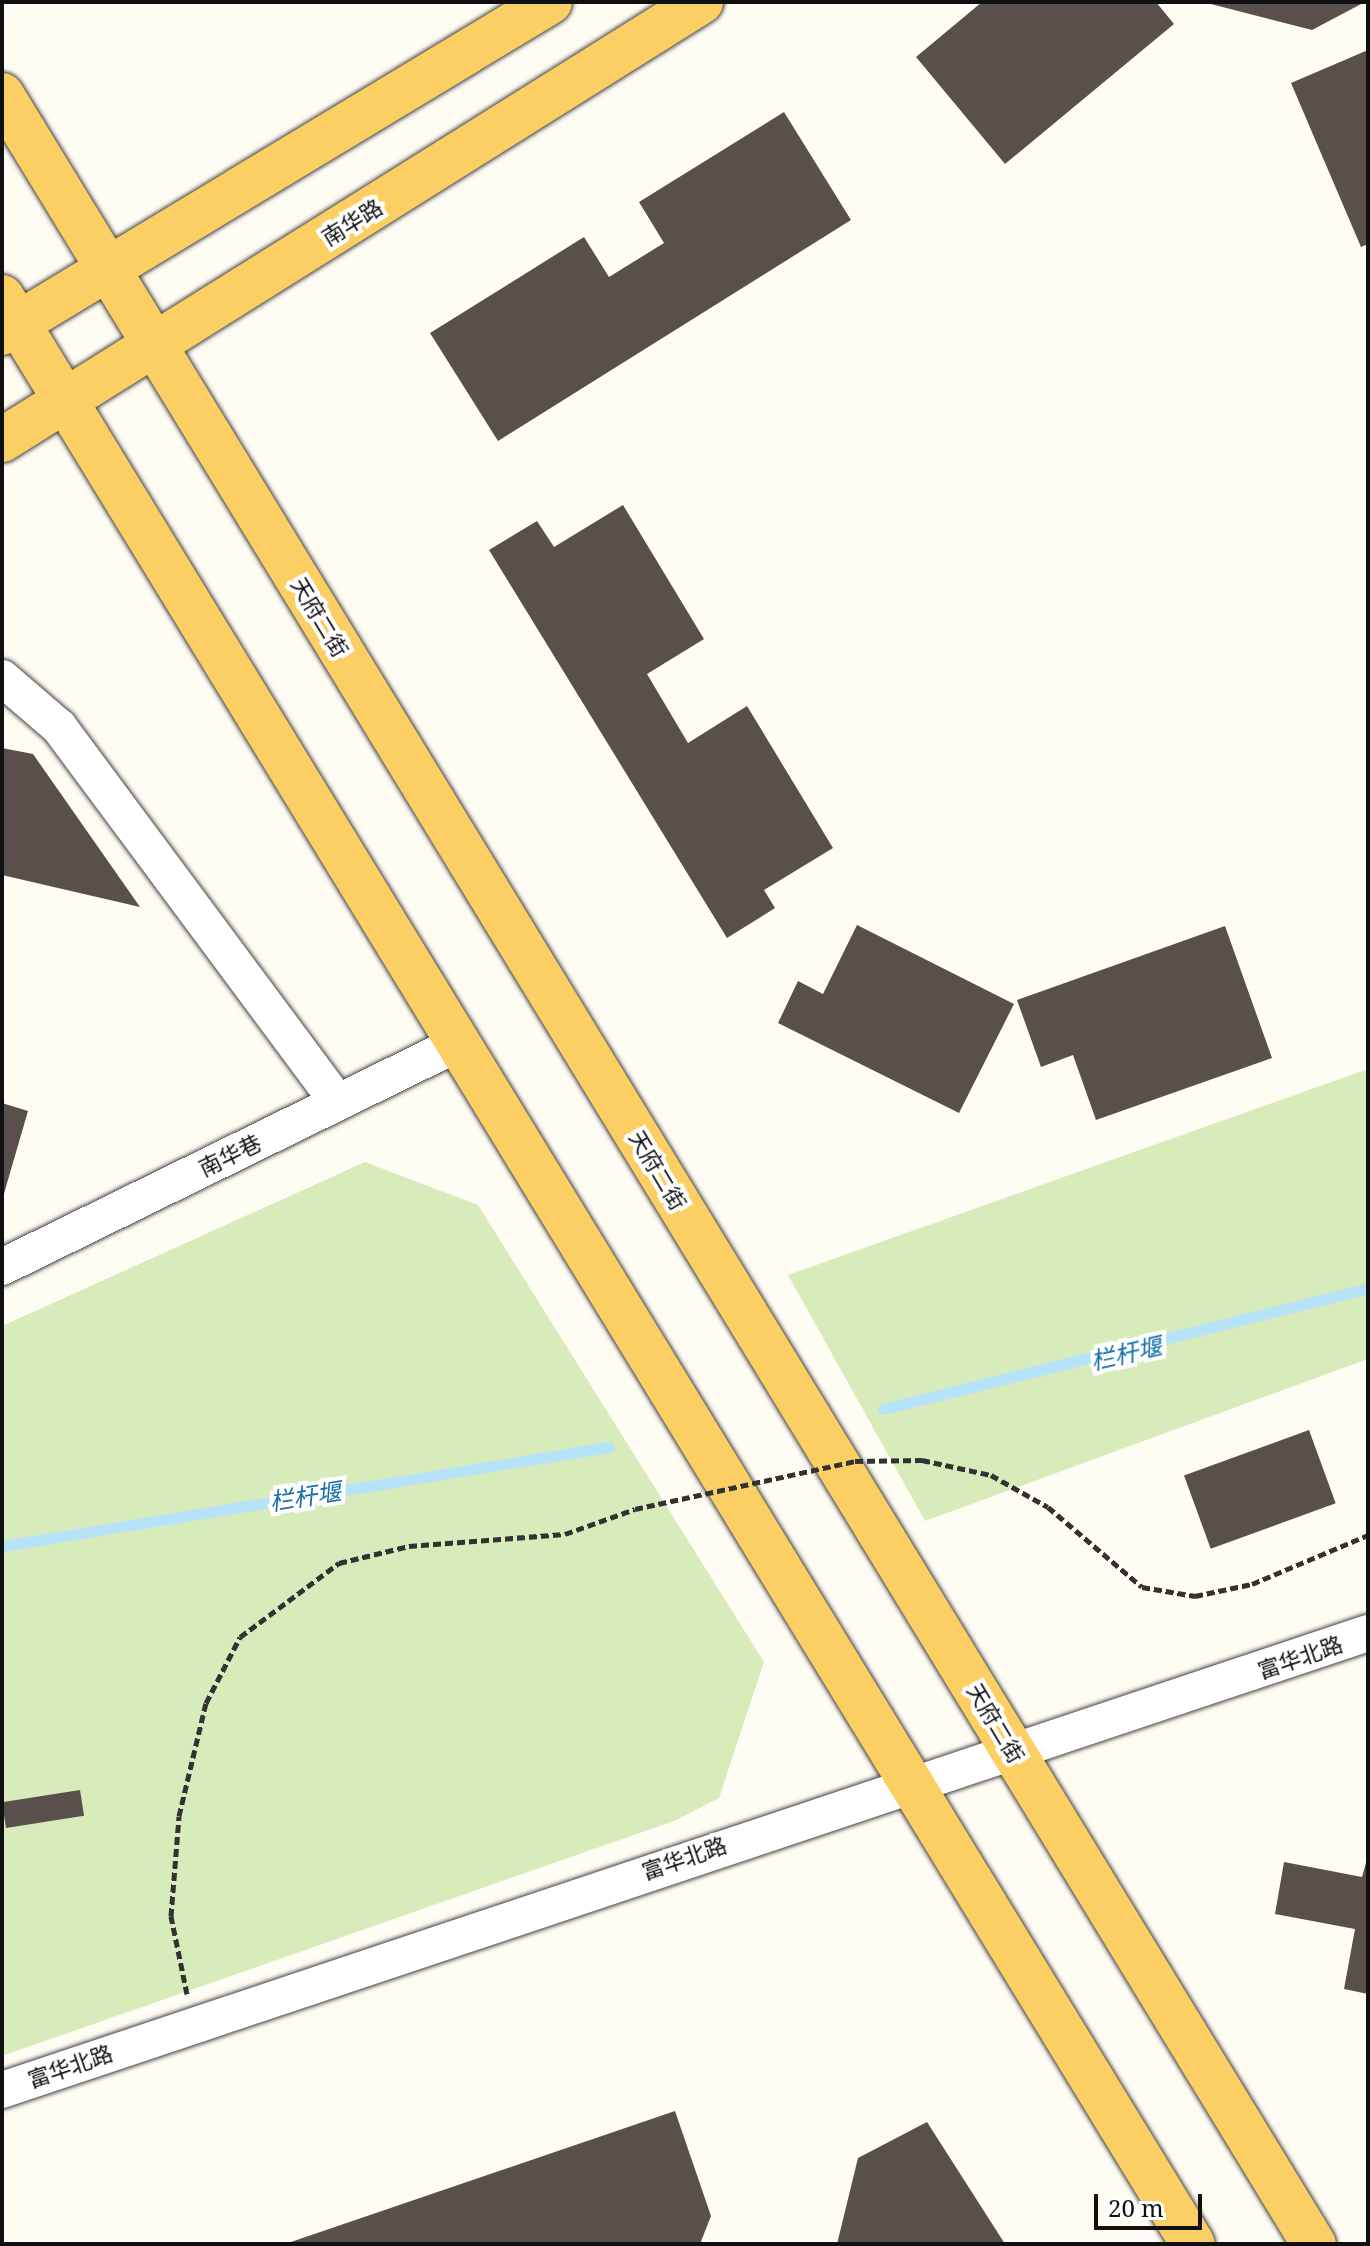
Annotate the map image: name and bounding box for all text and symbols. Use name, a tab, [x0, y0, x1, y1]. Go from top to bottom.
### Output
street label: 南华路	[317, 193, 387, 251]
street label: 天府二街	[286, 572, 354, 662]
street label: 天府二街	[624, 1125, 692, 1215]
street label: 南华巷	[195, 1129, 265, 1181]
water label: 栏杆堰	[1088, 1331, 1164, 1375]
water label: 栏杆堰	[267, 1476, 343, 1516]
street label: 富华北路	[1254, 1630, 1346, 1684]
street label: 天府二街	[962, 1678, 1030, 1768]
street label: 富华北路	[638, 1831, 730, 1885]
street label: 富华北路	[24, 2039, 116, 2093]
scale bar	[1098, 2178, 1206, 2228]
text: 20 m	[1108, 2191, 1164, 2224]

